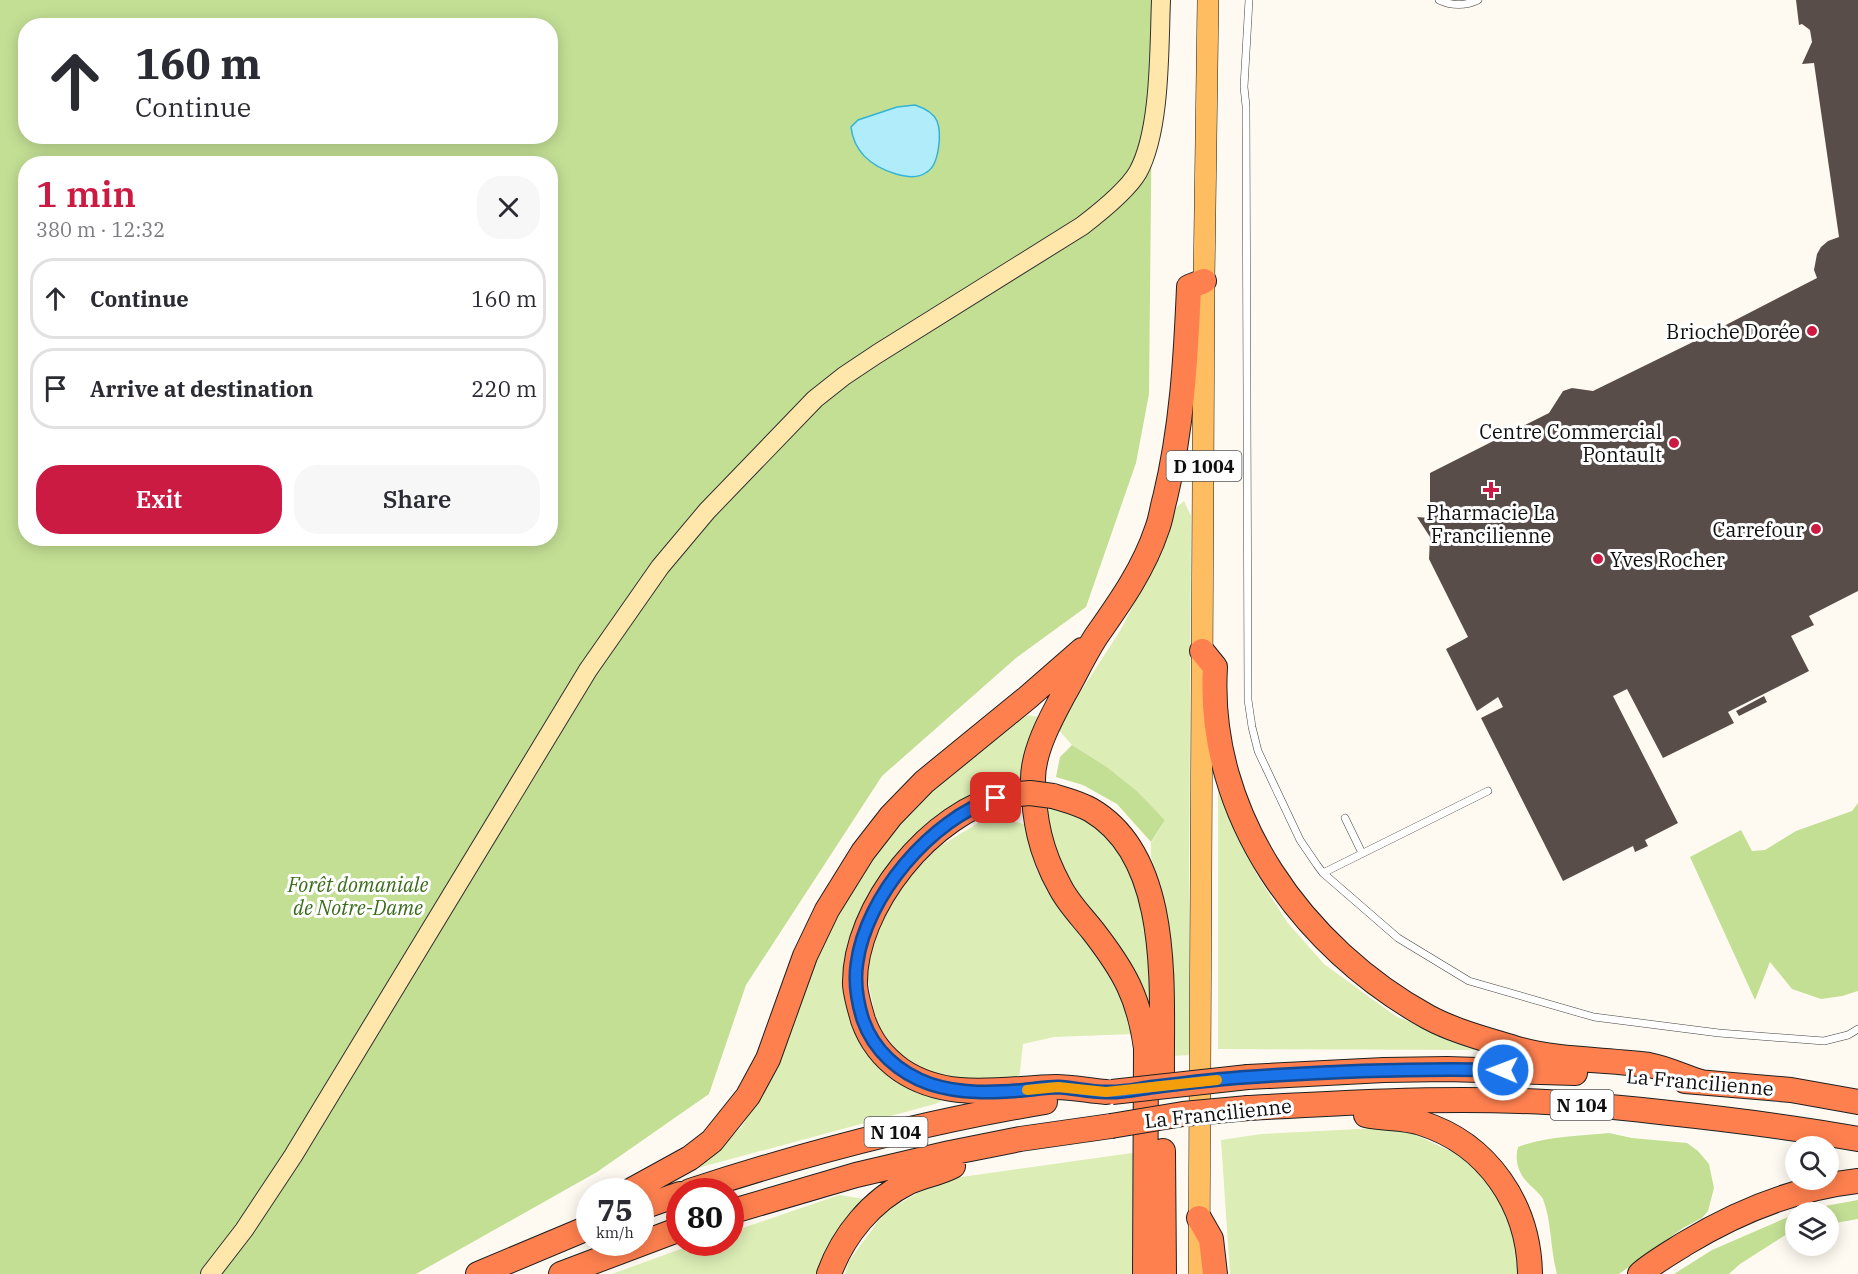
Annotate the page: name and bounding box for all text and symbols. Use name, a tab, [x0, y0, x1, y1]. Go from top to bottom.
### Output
text: 160 m	[135, 36, 261, 91]
icon: ahead	[36, 42, 114, 120]
text: Continue	[135, 89, 251, 124]
text: 1 min	[36, 170, 136, 217]
button: close	[477, 176, 540, 239]
text: 380 m · 12:32	[36, 216, 165, 243]
icon: ahead	[39, 282, 72, 315]
text: Continue	[90, 284, 189, 313]
text: 160 m	[471, 284, 537, 313]
place label: Brioche Dorée	[1666, 318, 1800, 345]
marker: Brioche Dorée	[1805, 324, 1819, 338]
icon: arrive	[39, 372, 72, 405]
text: Arrive at destination	[90, 374, 313, 403]
text: 220 m	[471, 374, 537, 403]
place label: Centre Commercial Pontault	[1479, 418, 1662, 468]
marker: Centre Commercial Pontault	[1667, 436, 1681, 450]
road number: D 1004	[1166, 451, 1242, 481]
button: Exit	[36, 465, 282, 534]
button: Share	[294, 465, 540, 534]
marker: Pharmacie La Francilienne	[1484, 483, 1498, 497]
place label: Pharmacie La Francilienne	[1426, 499, 1556, 549]
place label: Carrefour	[1713, 516, 1804, 543]
marker: Carrefour	[1809, 522, 1823, 536]
place label: Yves Rocher	[1610, 546, 1725, 573]
marker: Yves Rocher	[1591, 552, 1605, 566]
pin	[970, 772, 1021, 823]
icon: arrive	[979, 781, 1012, 814]
park label: Forêt domaniale de Notre-Dame	[287, 871, 428, 921]
position arrow	[1471, 1038, 1535, 1102]
street label: La Francilienne	[1625, 1062, 1775, 1102]
road number: N 104	[1550, 1090, 1614, 1120]
street label: La Francilienne	[1143, 1092, 1293, 1134]
road number: N 104	[864, 1117, 928, 1147]
map controls	[1785, 1136, 1839, 1256]
button: search	[1785, 1136, 1839, 1190]
speed limit sign: 80	[666, 1178, 744, 1256]
text: 75	[597, 1190, 633, 1229]
button: layers	[1785, 1202, 1839, 1256]
text: km/h	[596, 1223, 634, 1242]

